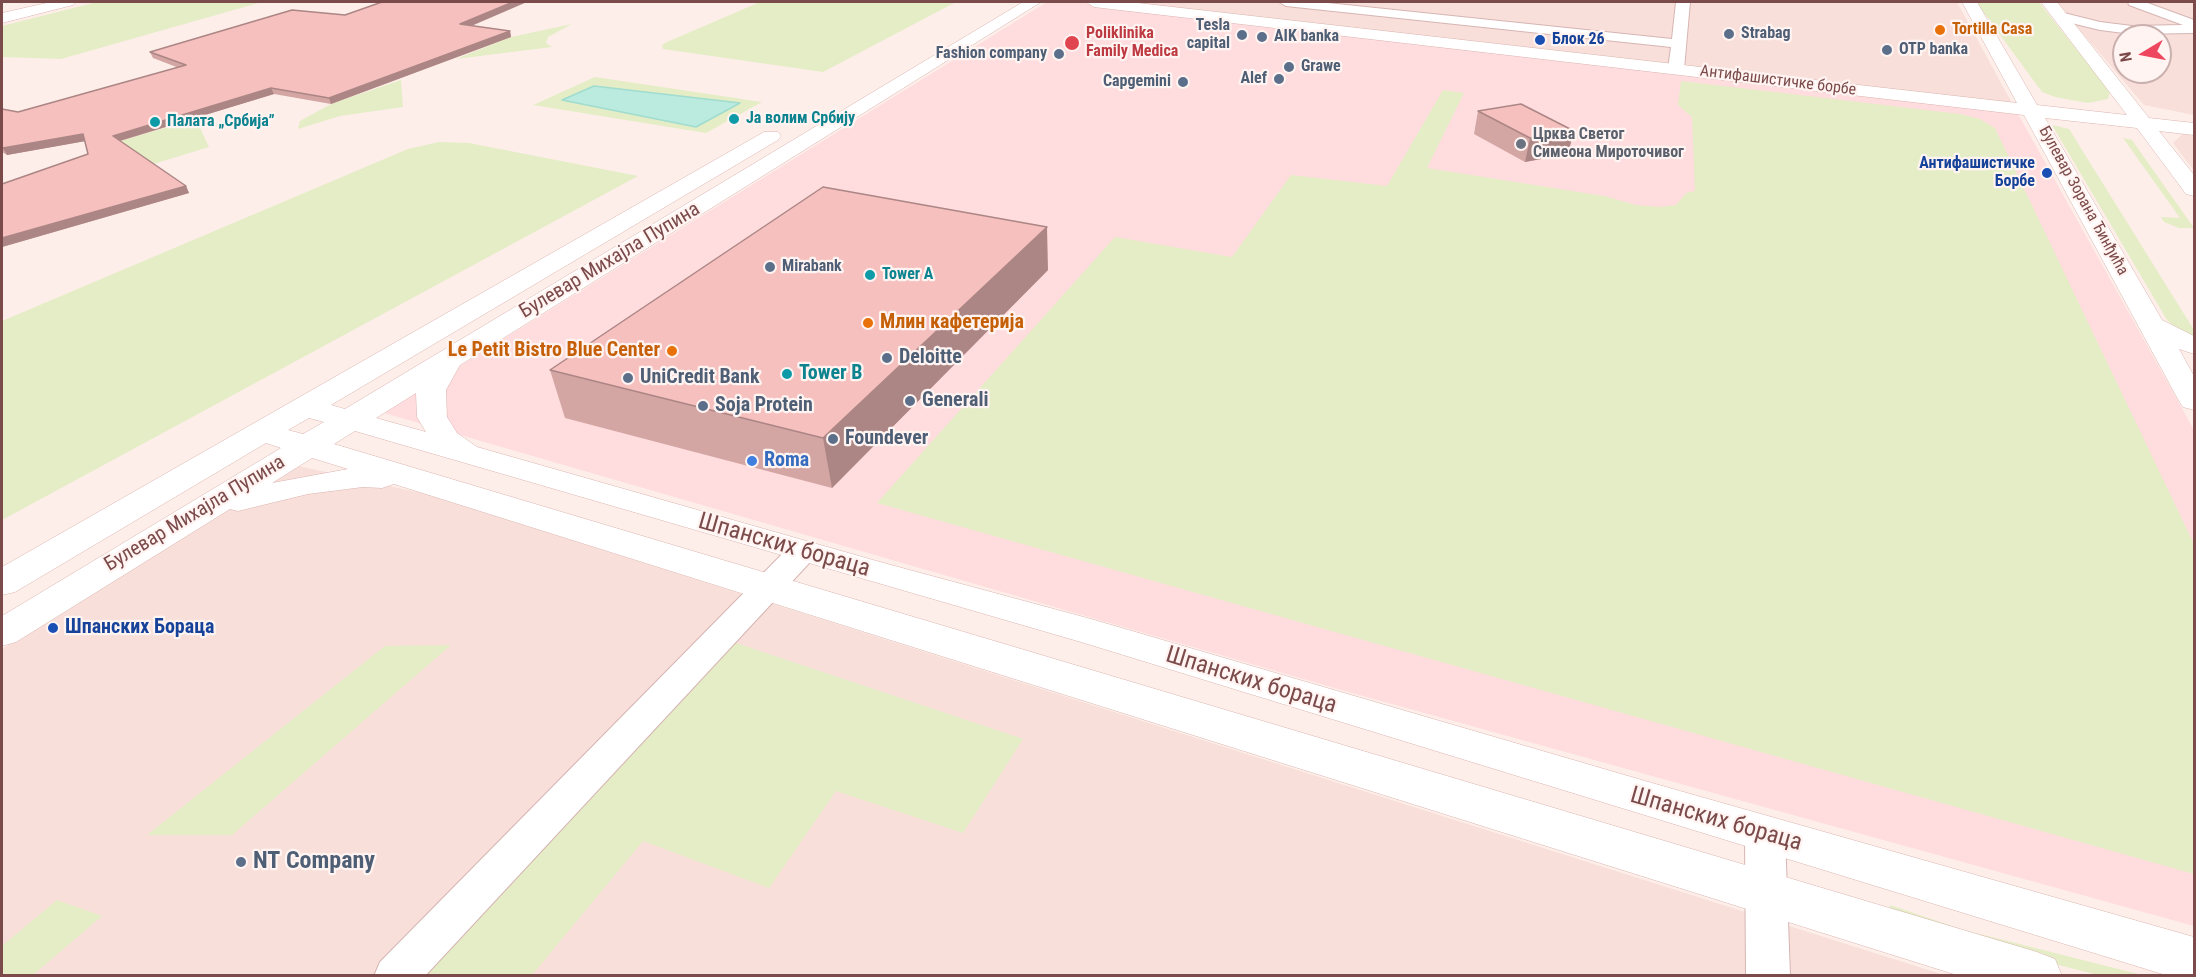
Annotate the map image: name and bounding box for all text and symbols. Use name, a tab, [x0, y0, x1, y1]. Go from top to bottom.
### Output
place label: Tesla capital	[1187, 16, 1230, 54]
place label: Tortilla Casa	[1952, 20, 2032, 40]
marker: Tortilla Casa	[1933, 23, 1947, 37]
place label: Poliklinika Family Medica	[1086, 24, 1178, 62]
place label: Strabag	[1741, 24, 1791, 44]
north arrow	[2112, 24, 2172, 84]
place label: AIK banka	[1274, 27, 1339, 47]
marker: Strabag	[1722, 27, 1736, 41]
marker: Tesla capital	[1235, 28, 1249, 42]
marker: AIK banka	[1255, 30, 1269, 44]
place label: Блок 26	[1552, 30, 1605, 50]
marker: Блок 26	[1533, 33, 1547, 47]
marker: Poliklinika Family Medica	[1063, 34, 1081, 52]
place label: OTP banka	[1899, 40, 1968, 60]
marker: OTP banka	[1880, 43, 1894, 57]
place label: Fashion company	[936, 44, 1047, 64]
marker: Fashion company	[1052, 47, 1066, 61]
text: N	[2116, 50, 2136, 63]
place label: Grawe	[1301, 57, 1341, 77]
marker: Grawe	[1282, 60, 1296, 74]
street label: Антифашистичке борбе	[1699, 62, 1857, 100]
place label: Alef	[1241, 69, 1267, 89]
place label: Capgemini	[1103, 72, 1171, 92]
marker: Alef	[1272, 72, 1286, 86]
marker: Capgemini	[1176, 75, 1190, 89]
place label: Ја волим Србију	[746, 109, 855, 129]
place label: Палата „Србија”	[167, 112, 275, 132]
marker: Ја волим Србију	[727, 112, 741, 126]
marker: Палата „Србија”	[148, 115, 162, 129]
street label: Булевар Зорана Ђинђића	[2034, 123, 2132, 279]
place label: Црква Светог Симеона Мироточивог	[1533, 125, 1684, 163]
marker: Црква Светог Симеона Мироточивог	[1514, 137, 1528, 151]
place label: Антифашистичке Борбе	[1919, 154, 2035, 192]
marker: Антифашистичке Борбе	[2040, 166, 2054, 180]
street label: Булевар Михајла Пупина	[516, 198, 704, 324]
place label: Mirabank	[782, 257, 842, 277]
marker: Mirabank	[763, 260, 777, 274]
place label: Tower A	[882, 265, 933, 285]
marker: Tower A	[863, 268, 877, 282]
place label: Млин кафетерија	[880, 311, 1024, 335]
marker: Млин кафетерија	[861, 316, 875, 330]
place label: Le Petit Bistro Blue Center	[448, 339, 660, 363]
marker: Le Petit Bistro Blue Center	[665, 344, 679, 358]
place label: Deloitte	[899, 346, 962, 370]
marker: Deloitte	[880, 351, 894, 365]
place label: Tower B	[799, 362, 862, 386]
place label: UniCredit Bank	[640, 366, 759, 390]
marker: Tower B	[780, 367, 794, 381]
marker: UniCredit Bank	[621, 371, 635, 385]
place label: Generali	[922, 389, 989, 413]
place label: Soja Protein	[715, 394, 813, 418]
marker: Generali	[903, 394, 917, 408]
marker: Soja Protein	[696, 399, 710, 413]
place label: Foundever	[845, 427, 928, 451]
marker: Foundever	[826, 432, 840, 446]
place label: Roma	[764, 449, 809, 473]
street label: Булевар Михајла Пупина	[101, 451, 289, 577]
marker: Roma	[745, 454, 759, 468]
street label: Шпанских бораца	[695, 508, 873, 584]
place label: Шпанских Бораца	[65, 616, 214, 640]
marker: Шпанских Бораца	[46, 621, 60, 635]
street label: Шпанских бораца	[1162, 641, 1340, 721]
street label: Шпанских бораца	[1627, 782, 1805, 858]
place label: NT Company	[253, 848, 375, 876]
marker: NT Company	[234, 855, 248, 869]

